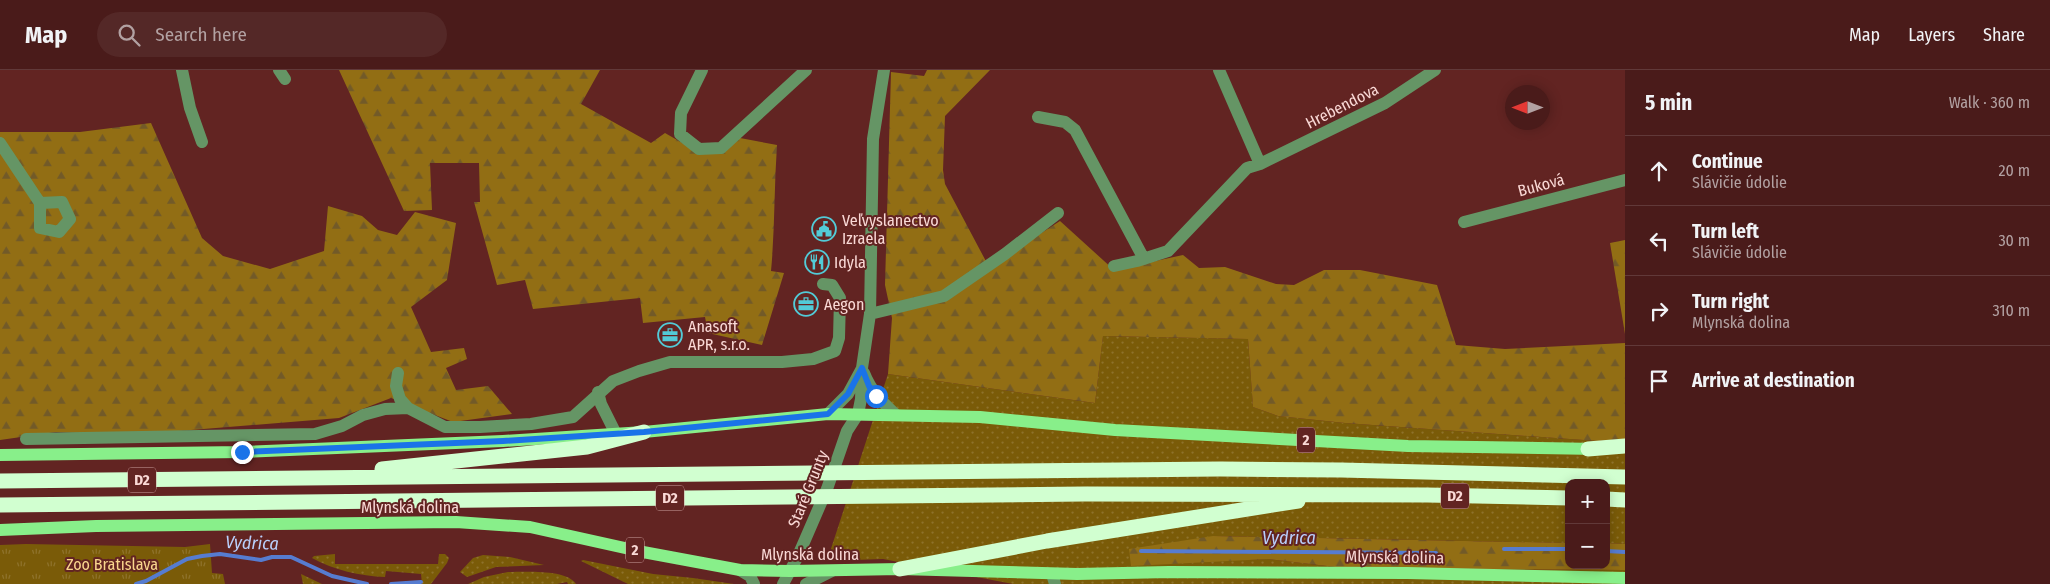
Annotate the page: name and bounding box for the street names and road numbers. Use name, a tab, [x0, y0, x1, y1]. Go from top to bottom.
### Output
street label: Hrebendova	[1302, 79, 1382, 132]
street label: Buková	[1516, 170, 1567, 200]
road number: 2	[1297, 428, 1315, 452]
street label: Staré Grunty	[784, 447, 832, 530]
road number: D2	[128, 468, 156, 492]
road number: D2	[1441, 484, 1469, 508]
road number: D2	[656, 486, 684, 510]
street label: Mlynská dolina	[361, 498, 459, 517]
road number: 2	[626, 538, 644, 562]
street label: Mlynská dolina	[761, 545, 859, 564]
street label: Mlynská dolina	[1346, 547, 1444, 567]

